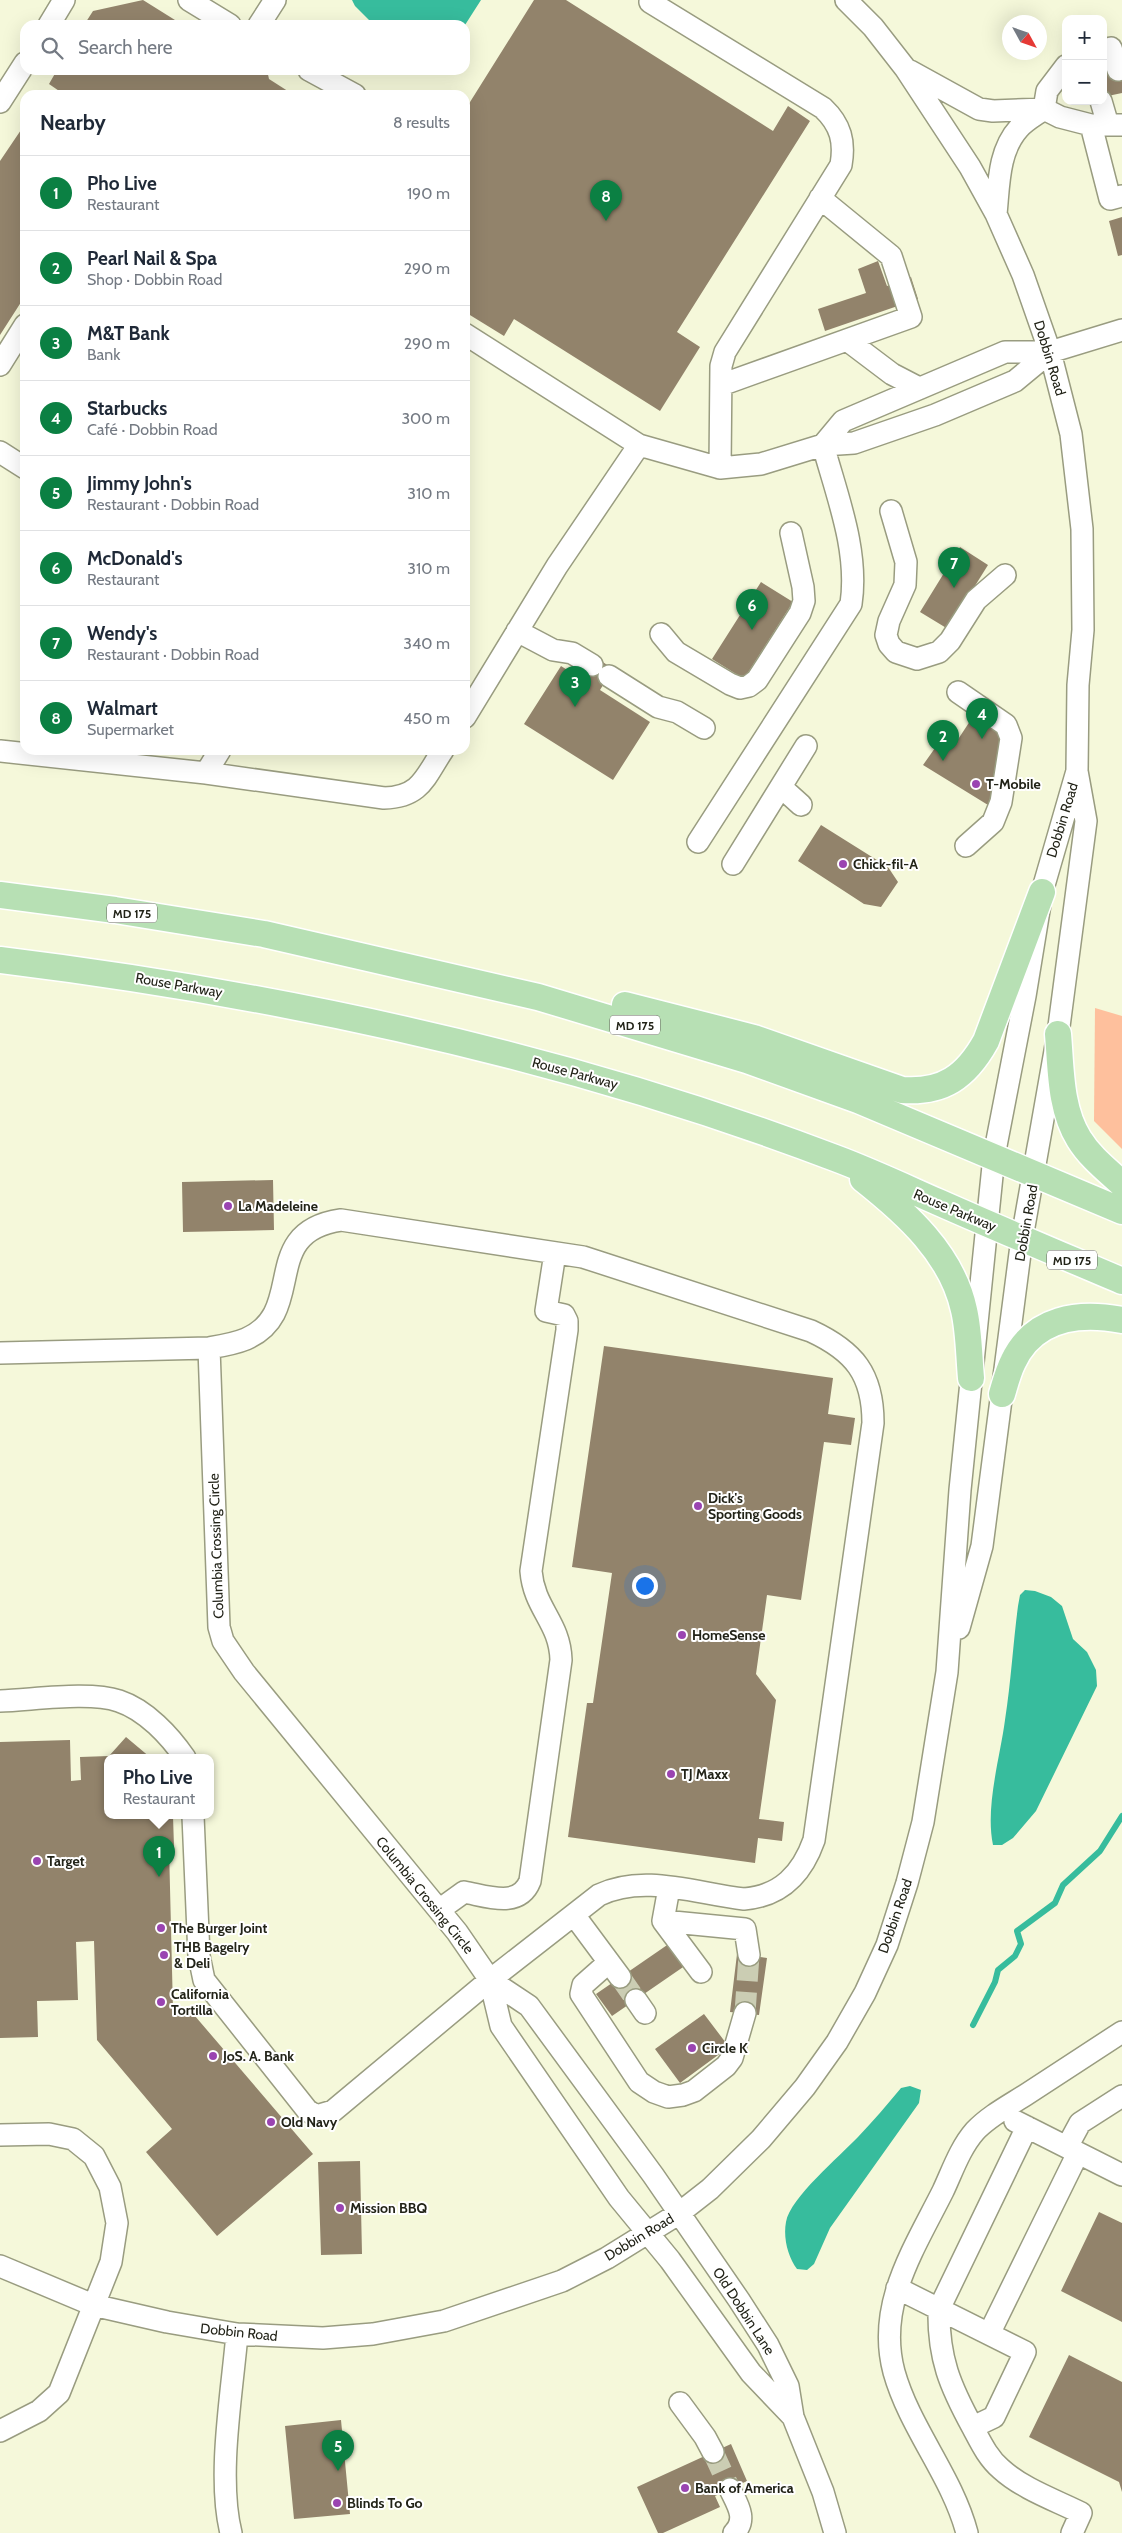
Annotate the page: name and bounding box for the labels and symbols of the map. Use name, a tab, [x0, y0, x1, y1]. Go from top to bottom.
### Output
north arrow	[1002, 15, 1047, 60]
pin: 8	[590, 180, 622, 221]
street label: Dobbin Road	[1030, 318, 1070, 398]
pin: 7	[938, 547, 970, 588]
pin: 6	[736, 589, 768, 630]
pin: 3	[559, 666, 591, 707]
pin: 4	[966, 698, 998, 739]
pin: 2	[927, 720, 959, 761]
place label: T-Mobile	[986, 775, 1041, 793]
marker: T-Mobile	[970, 778, 982, 790]
street label: Dobbin Road	[1042, 780, 1082, 860]
place label: Chick-fil-A	[853, 855, 918, 873]
marker: Chick-fil-A	[837, 858, 849, 870]
road number: MD 175	[107, 904, 157, 922]
street label: Rouse Parkway	[134, 968, 224, 1002]
road number: MD 175	[610, 1016, 660, 1034]
street label: Rouse Parkway	[530, 1053, 620, 1093]
street label: Dobbin Road	[1010, 1183, 1042, 1263]
street label: Rouse Parkway	[911, 1184, 999, 1236]
place label: La Madeleine	[238, 1197, 318, 1215]
marker: La Madeleine	[222, 1200, 234, 1212]
road number: MD 175	[1047, 1250, 1097, 1270]
street label: Columbia Crossing Circle	[204, 1473, 228, 1619]
place label: Dick's Sporting Goods	[708, 1489, 802, 1523]
marker: Dick's Sporting Goods	[692, 1500, 704, 1512]
your location	[632, 1573, 658, 1599]
place label: HomeSense	[692, 1626, 765, 1644]
marker: HomeSense	[676, 1629, 688, 1641]
place label: TJ Maxx	[681, 1765, 728, 1783]
marker: TJ Maxx	[665, 1768, 677, 1780]
street label: Columbia Crossing Circle	[372, 1833, 478, 1957]
pin: 1	[143, 1836, 175, 1877]
place label: Target	[47, 1852, 85, 1870]
marker: Target	[31, 1855, 43, 1867]
street label: Dobbin Road	[874, 1876, 916, 1956]
place label: The Burger Joint	[171, 1919, 267, 1937]
marker: The Burger Joint	[155, 1922, 167, 1934]
place label: THB Bagelry & Deli	[174, 1938, 250, 1972]
marker: THB Bagelry & Deli	[158, 1949, 170, 1961]
place label: California Tortilla	[171, 1985, 229, 2019]
marker: California Tortilla	[155, 1996, 167, 2008]
place label: Circle K	[702, 2039, 748, 2057]
marker: Circle K	[686, 2042, 698, 2054]
place label: JoS. A. Bank	[222, 2047, 294, 2065]
marker: JoS. A. Bank	[207, 2050, 219, 2062]
place label: Old Navy	[281, 2113, 338, 2131]
marker: Old Navy	[265, 2116, 277, 2128]
place label: Mission BBQ	[350, 2199, 427, 2217]
marker: Mission BBQ	[334, 2202, 346, 2214]
street label: Dobbin Road	[601, 2209, 677, 2265]
street label: Old Dobbin Lane	[709, 2264, 779, 2358]
street label: Dobbin Road	[199, 2319, 279, 2345]
pin: 5	[322, 2430, 354, 2471]
place label: Bank of America	[695, 2479, 794, 2497]
marker: Bank of America	[679, 2482, 691, 2494]
place label: Blinds To Go	[347, 2494, 423, 2512]
marker: Blinds To Go	[331, 2497, 343, 2509]

